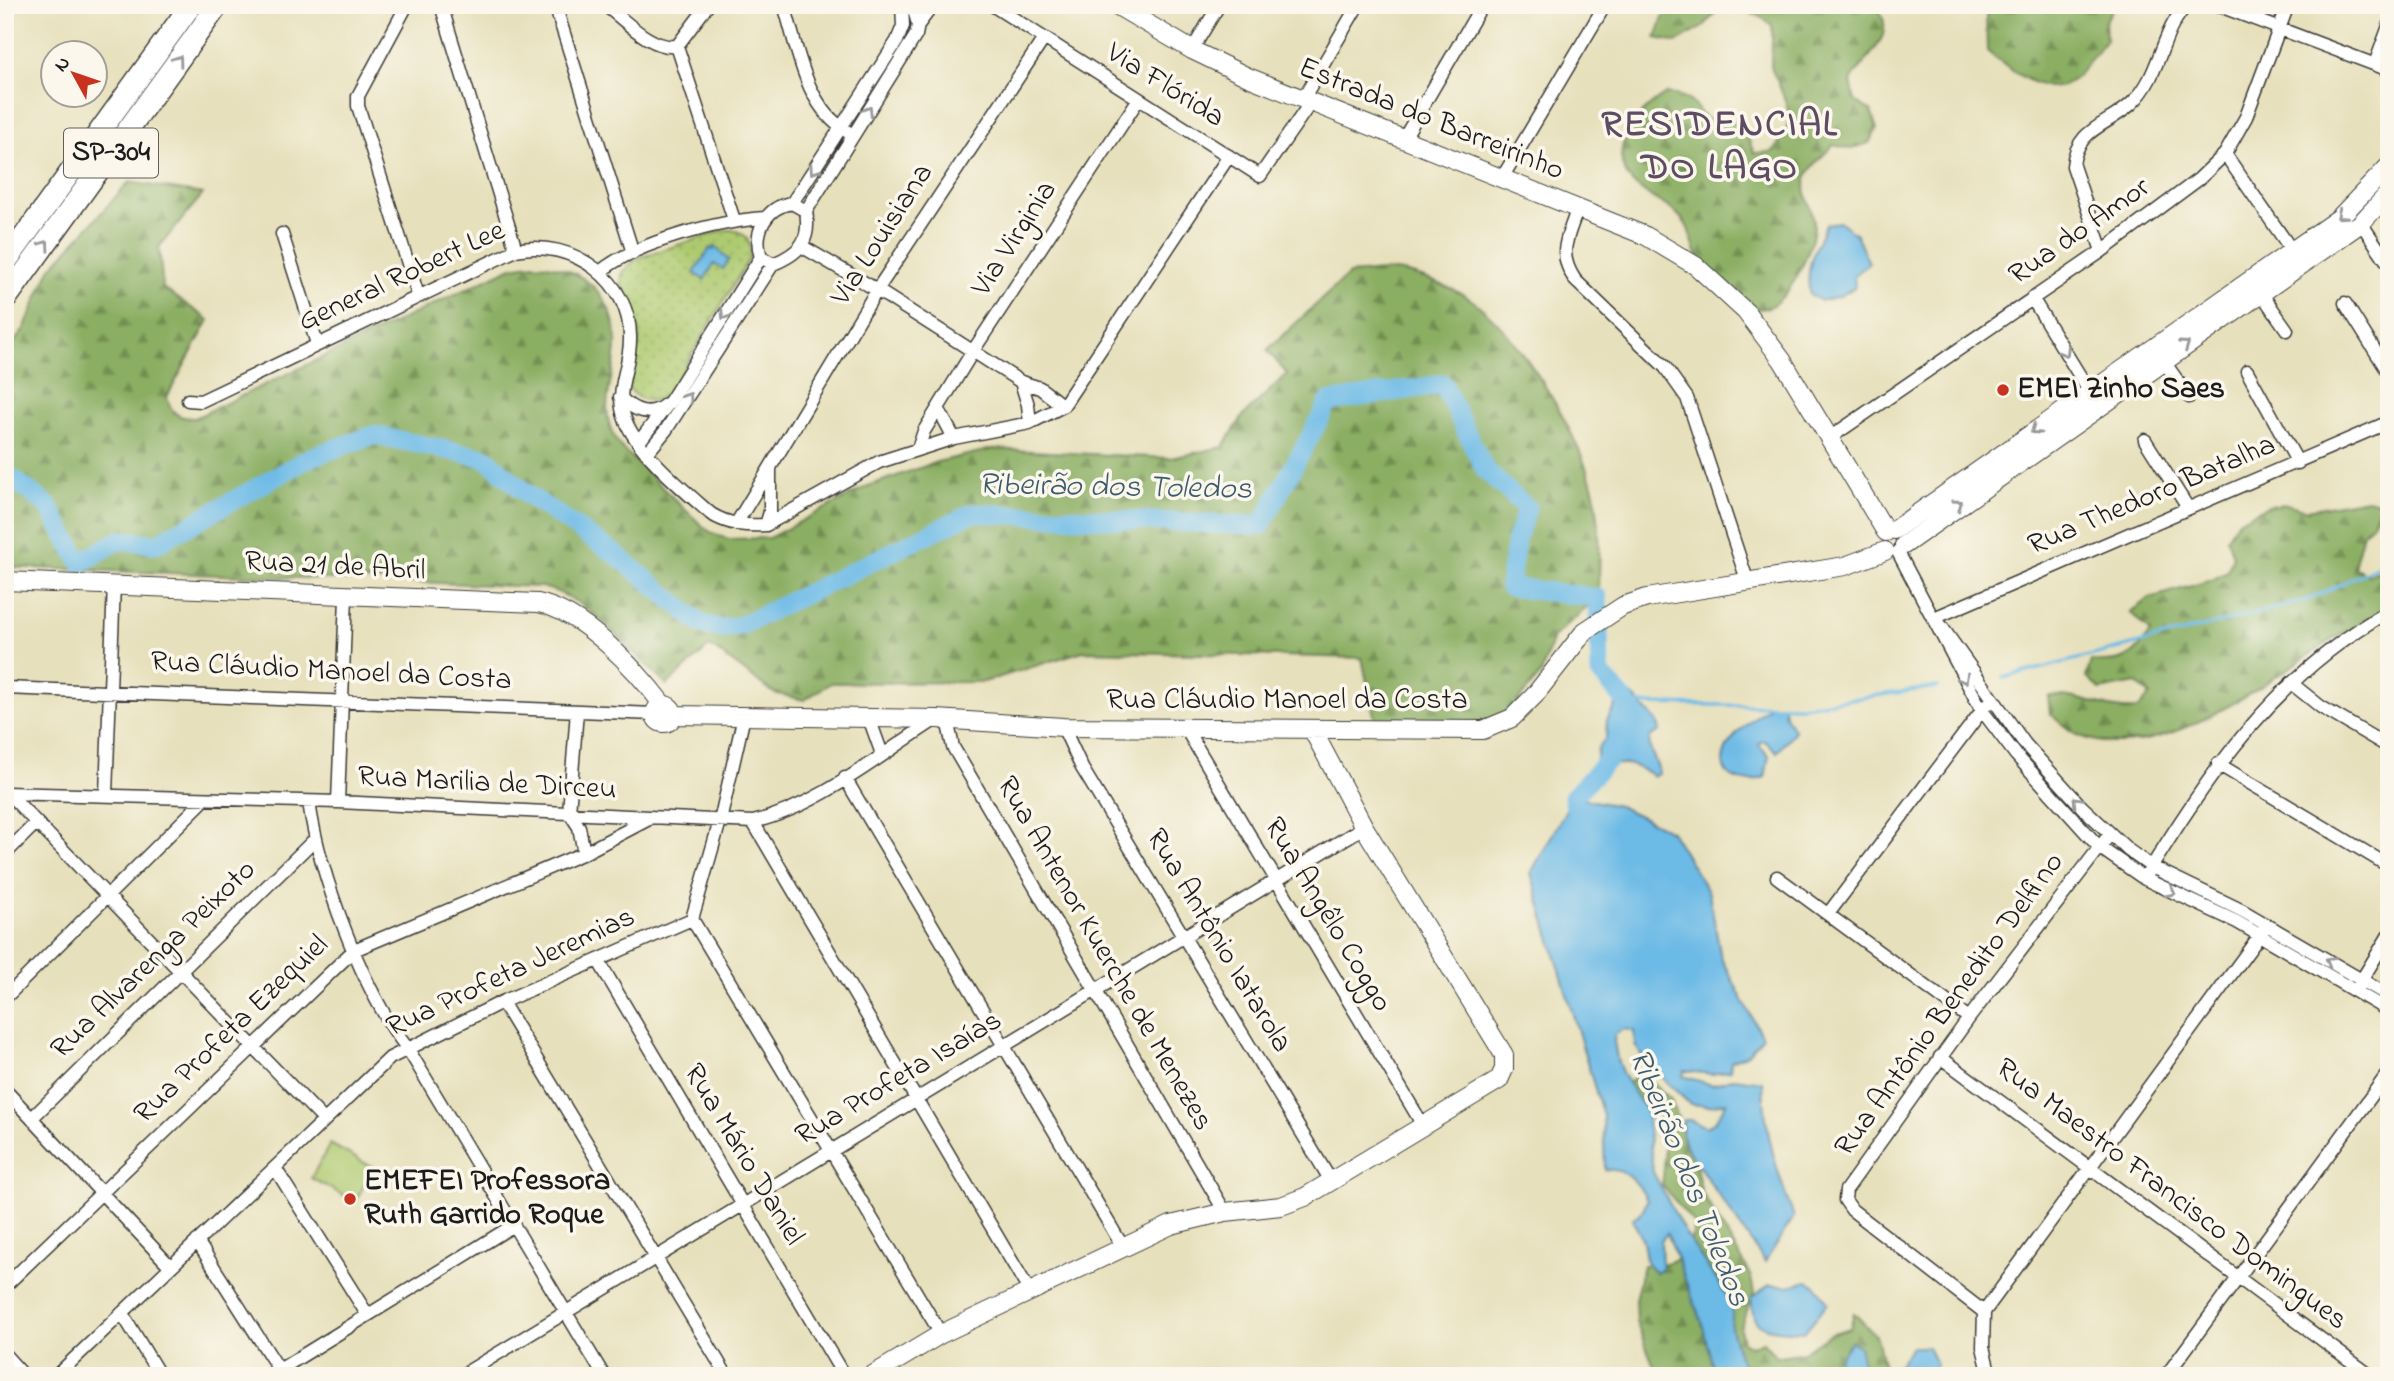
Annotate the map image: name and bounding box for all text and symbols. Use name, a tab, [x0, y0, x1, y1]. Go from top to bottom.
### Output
street label: Via Flórida	[1096, 32, 1233, 140]
north arrow	[38, 38, 108, 108]
street label: Estrada do Barreirinho	[1292, 47, 1570, 193]
text: N	[48, 51, 77, 78]
one-way arrow	[170, 55, 182, 68]
district label: RESIDENCIAL DO LAGO	[1601, 99, 1839, 196]
one-way arrow	[860, 106, 873, 119]
road number: SP-304	[64, 128, 158, 178]
street label: Via Louisiana	[820, 155, 945, 316]
one-way arrow	[810, 162, 822, 175]
street label: Rua do Amor	[2000, 167, 2160, 297]
street label: Via Virginia	[961, 172, 1069, 306]
one-way arrow	[2337, 207, 2350, 219]
street label: General Robert Lee	[291, 210, 513, 344]
one-way arrow	[37, 240, 49, 253]
one-way arrow	[720, 307, 733, 320]
one-way arrow	[2177, 341, 2190, 353]
one-way arrow	[2057, 344, 2070, 357]
place label: EMEI Zinho Saes	[2017, 368, 2225, 412]
marker: EMEI Zinho Saes	[1995, 382, 2011, 398]
one-way arrow	[679, 391, 692, 404]
one-way arrow	[2030, 422, 2043, 434]
street label: Rua Thedoro Batalha	[2021, 424, 2283, 568]
water label: Ribeirão dos Toledos	[978, 462, 1253, 514]
one-way arrow	[1951, 499, 1964, 512]
street label: Rua 21 de Abril	[243, 540, 427, 594]
street label: Rua Cláudio Manoel da Costa	[149, 641, 513, 703]
one-way arrow	[1956, 672, 1969, 684]
street label: Rua Cláudio Manoel da Costa	[1106, 679, 1468, 723]
street label: Rua Marilia de Dirceu	[357, 755, 617, 813]
street label: Rua Antenor Kuerche de Menezes	[984, 768, 1224, 1140]
one-way arrow	[2073, 796, 2086, 809]
street label: Rua Angêlo Coggo	[1251, 809, 1403, 1021]
street label: Rua Antônio Iatarola	[1134, 821, 1302, 1061]
street label: Rua Antônio Benedito Delfino	[1824, 844, 2076, 1166]
street label: Rua Alvarenga Peixoto	[41, 850, 267, 1070]
one-way arrow	[2163, 884, 2176, 897]
street label: Rua Profeta Jeremias	[379, 896, 643, 1050]
street label: Rua Profeta Ezequiel	[124, 925, 340, 1135]
one-way arrow	[2324, 957, 2337, 970]
street label: Rua Profeta Isaías	[787, 1000, 1011, 1158]
water label: Ribeirão dos Toledos	[1615, 1042, 1761, 1314]
street label: Rua Maestro Francisco Domingues	[1986, 1048, 2356, 1342]
street label: Rua Mário Daniel	[671, 1056, 815, 1254]
place label: EMEFEI Professora Ruth Garrido Roque	[364, 1160, 610, 1238]
marker: EMEFEI Professora Ruth Garrido Roque	[342, 1191, 358, 1207]

